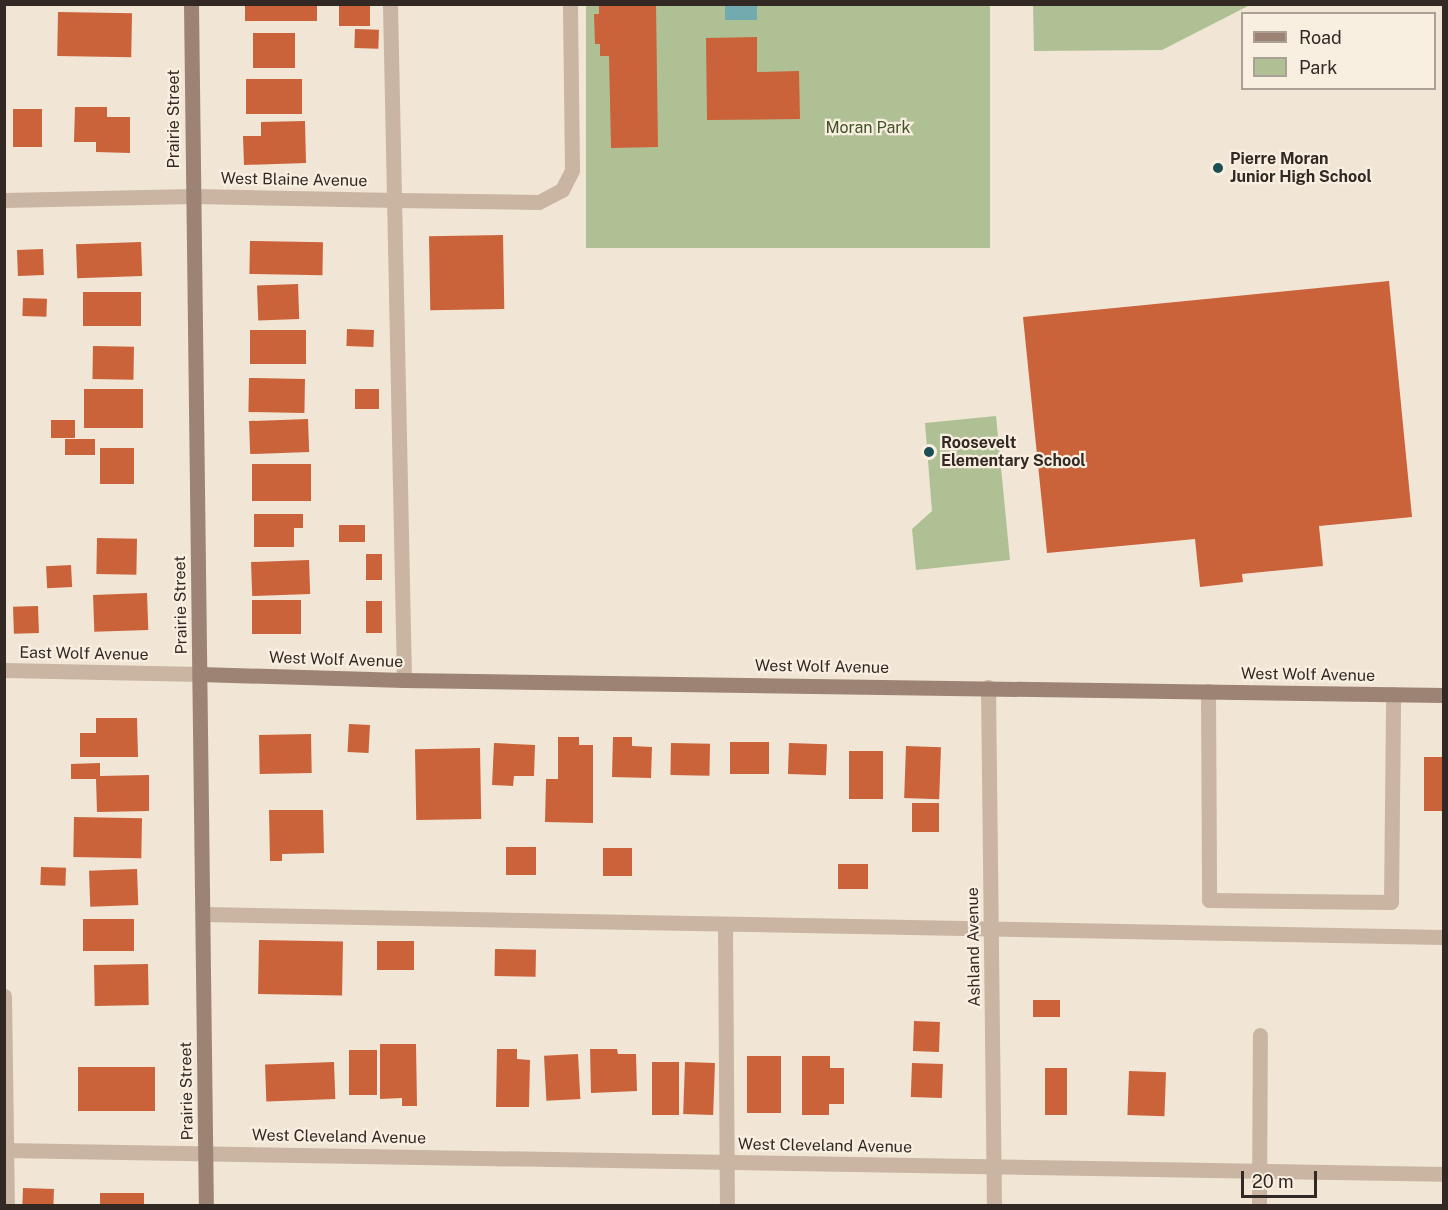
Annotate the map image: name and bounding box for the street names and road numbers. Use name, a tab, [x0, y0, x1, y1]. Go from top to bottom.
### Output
street label: Prairie Street	[164, 70, 184, 168]
street label: West Blaine Avenue	[220, 169, 368, 191]
street label: Prairie Street	[171, 555, 191, 655]
street label: East Wolf Avenue	[19, 643, 149, 665]
street label: West Wolf Avenue	[268, 648, 404, 672]
street label: West Wolf Avenue	[754, 656, 890, 678]
street label: West Wolf Avenue	[1240, 664, 1376, 686]
street label: Ashland Avenue	[963, 887, 985, 1007]
street label: Prairie Street	[177, 1041, 197, 1141]
street label: West Cleveland Avenue	[252, 1126, 426, 1148]
street label: West Cleveland Avenue	[738, 1135, 912, 1157]

